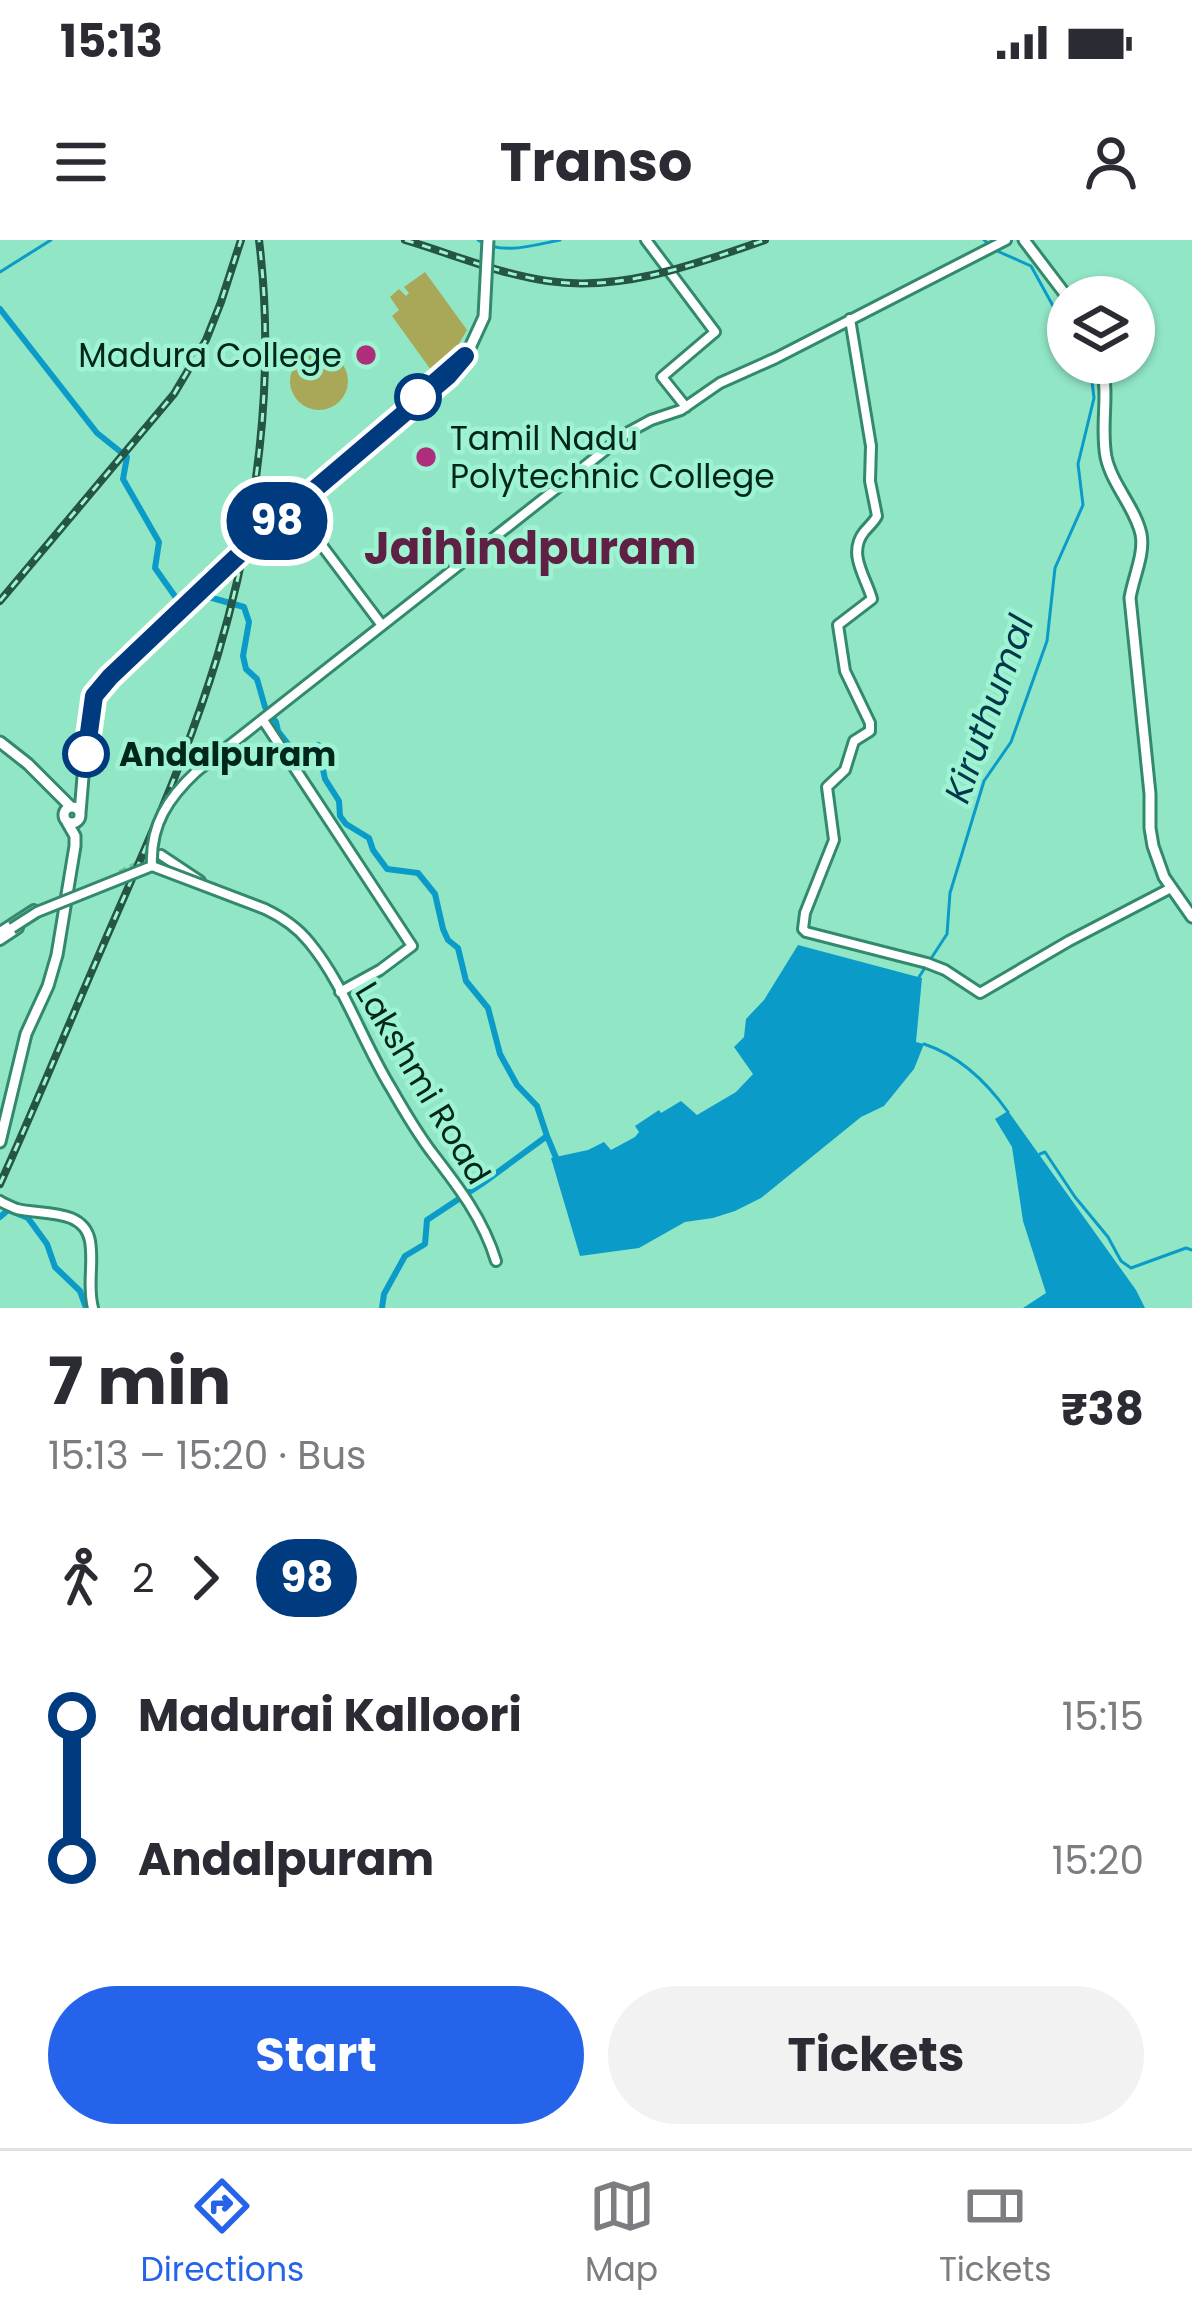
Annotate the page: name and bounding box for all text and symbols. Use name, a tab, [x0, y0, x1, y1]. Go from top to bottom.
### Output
text: 15:13	[60, 10, 163, 73]
text: Transo	[500, 124, 692, 200]
icon: menu	[48, 129, 114, 195]
icon: person	[1078, 129, 1144, 195]
map controls	[1047, 276, 1155, 384]
button: layers	[1047, 276, 1155, 384]
place label: Madura College	[78, 332, 342, 379]
marker: Madura College	[353, 342, 379, 368]
unlabelled marker	[396, 375, 440, 419]
place label: Tamil Nadu Polytechnic College	[450, 415, 775, 500]
marker: Tamil Nadu Polytechnic College	[413, 444, 439, 470]
line badge: 98	[223, 482, 331, 560]
text: 98	[250, 491, 304, 550]
district label: Jaihindpuram	[364, 517, 696, 580]
water label: Kiruthumal	[931, 608, 1047, 810]
place label: Andalpuram	[119, 731, 336, 778]
marker: Andalpuram	[64, 732, 108, 776]
street label: Lakshmi Road	[344, 973, 502, 1193]
text: 7 min	[48, 1335, 231, 1427]
text: ₹38	[1061, 1378, 1144, 1441]
text: 15:13 – 15:20 · Bus	[48, 1428, 366, 1483]
icon: walk	[48, 1545, 114, 1611]
icon: forward	[172, 1545, 238, 1611]
text: 98	[280, 1548, 333, 1607]
text: 2	[132, 1551, 154, 1606]
text: Madurai Kalloori	[138, 1684, 522, 1747]
text: 15:15	[1062, 1689, 1144, 1744]
text: Andalpuram	[138, 1828, 434, 1891]
text: 15:20	[1052, 1833, 1144, 1888]
button: Start	[48, 1986, 584, 2124]
button: Tickets	[608, 1986, 1144, 2124]
tab: Directions	[140, 2173, 304, 2295]
tab: Map	[585, 2173, 658, 2295]
tab: Tickets	[939, 2173, 1052, 2295]

